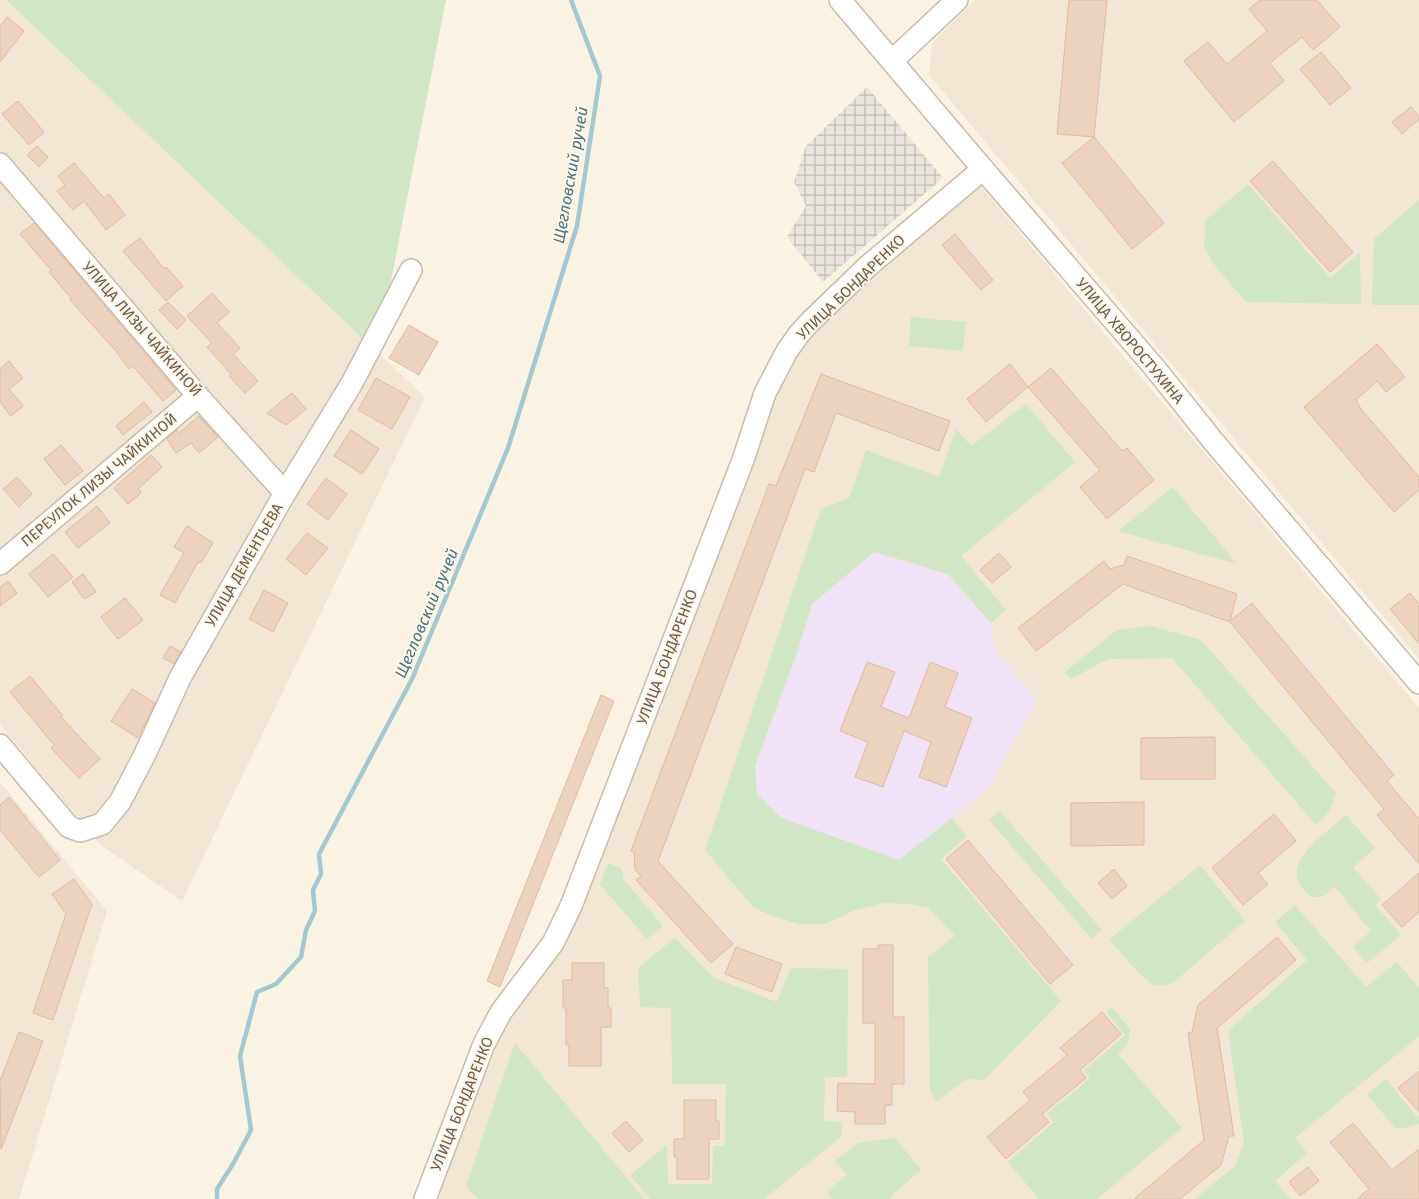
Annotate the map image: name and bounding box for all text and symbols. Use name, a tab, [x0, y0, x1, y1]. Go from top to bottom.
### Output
water label: Щегловский ручей	[549, 105, 592, 245]
street label: УЛИЦА БОНДАРЕНКО	[793, 231, 909, 343]
street label: УЛИЦА ЛИЗЫ ЧАЙКИНОЙ	[79, 258, 205, 400]
street label: УЛИЦА ХВОРОСТУХИНА	[1072, 275, 1188, 408]
street label: ПЕРЕУЛОК ЛИЗЫ ЧАЙКИНОЙ	[17, 410, 181, 550]
street label: УЛИЦА ДЕМЕНТЬЕВА	[201, 500, 287, 630]
water label: Щегловский ручей	[391, 546, 462, 681]
street label: УЛИЦА БОНДАРЕНКО	[633, 587, 701, 727]
street label: УЛИЦА БОНДАРЕНКО	[427, 1034, 497, 1174]

